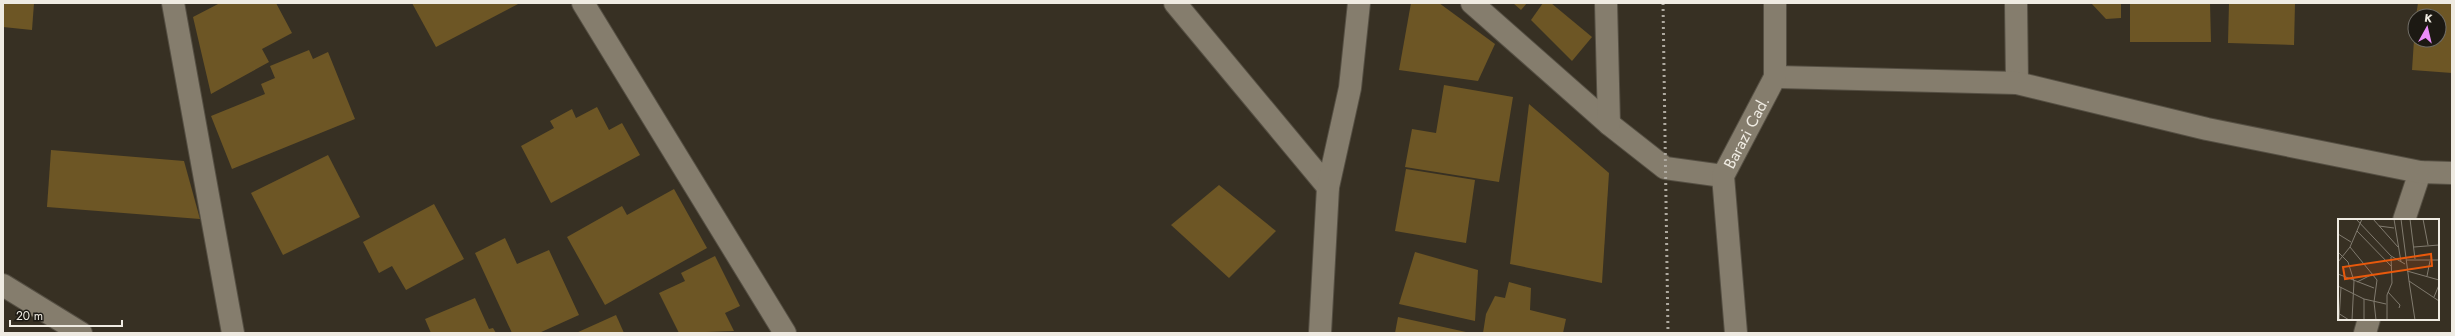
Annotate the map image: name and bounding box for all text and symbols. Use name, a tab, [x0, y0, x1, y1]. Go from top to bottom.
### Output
north arrow	[2407, 8, 2447, 48]
text: K	[2423, 10, 2434, 27]
street label: Barazi Cad.	[1717, 92, 1775, 172]
inset map	[2338, 219, 2439, 320]
scale bar	[10, 302, 122, 328]
text: 20 m	[16, 307, 43, 325]

